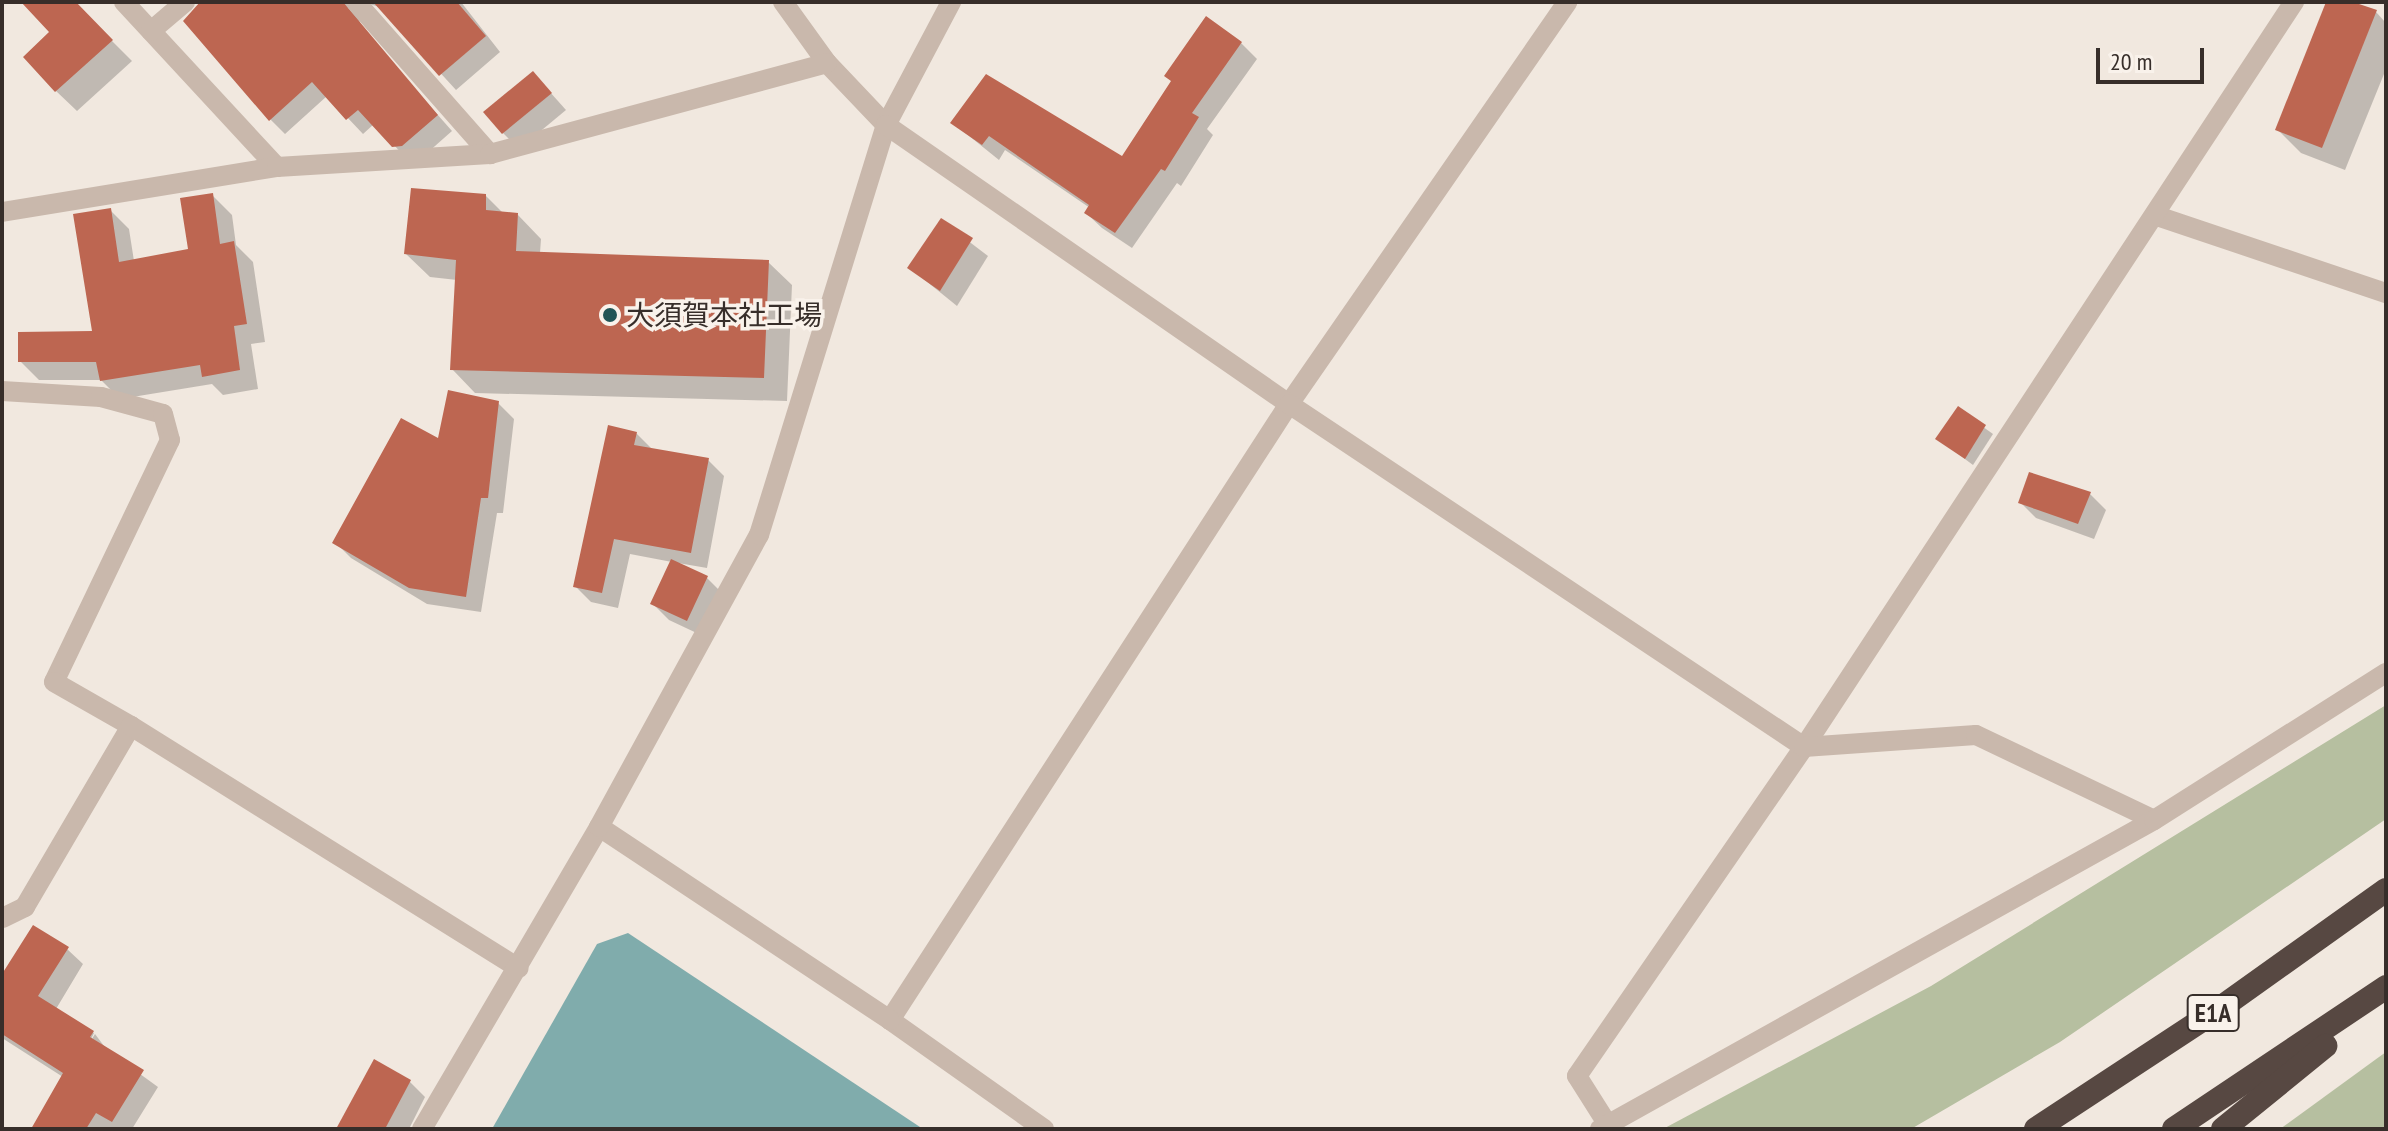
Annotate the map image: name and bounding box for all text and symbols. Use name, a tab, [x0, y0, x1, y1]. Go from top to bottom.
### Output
scale bar	[2100, 32, 2208, 82]
text: 20 m	[2110, 46, 2152, 77]
place label: 大須賀本社工場	[626, 298, 822, 332]
marker: 大須賀本社工場	[601, 306, 619, 324]
road number: E1A	[2185, 991, 2241, 1035]

